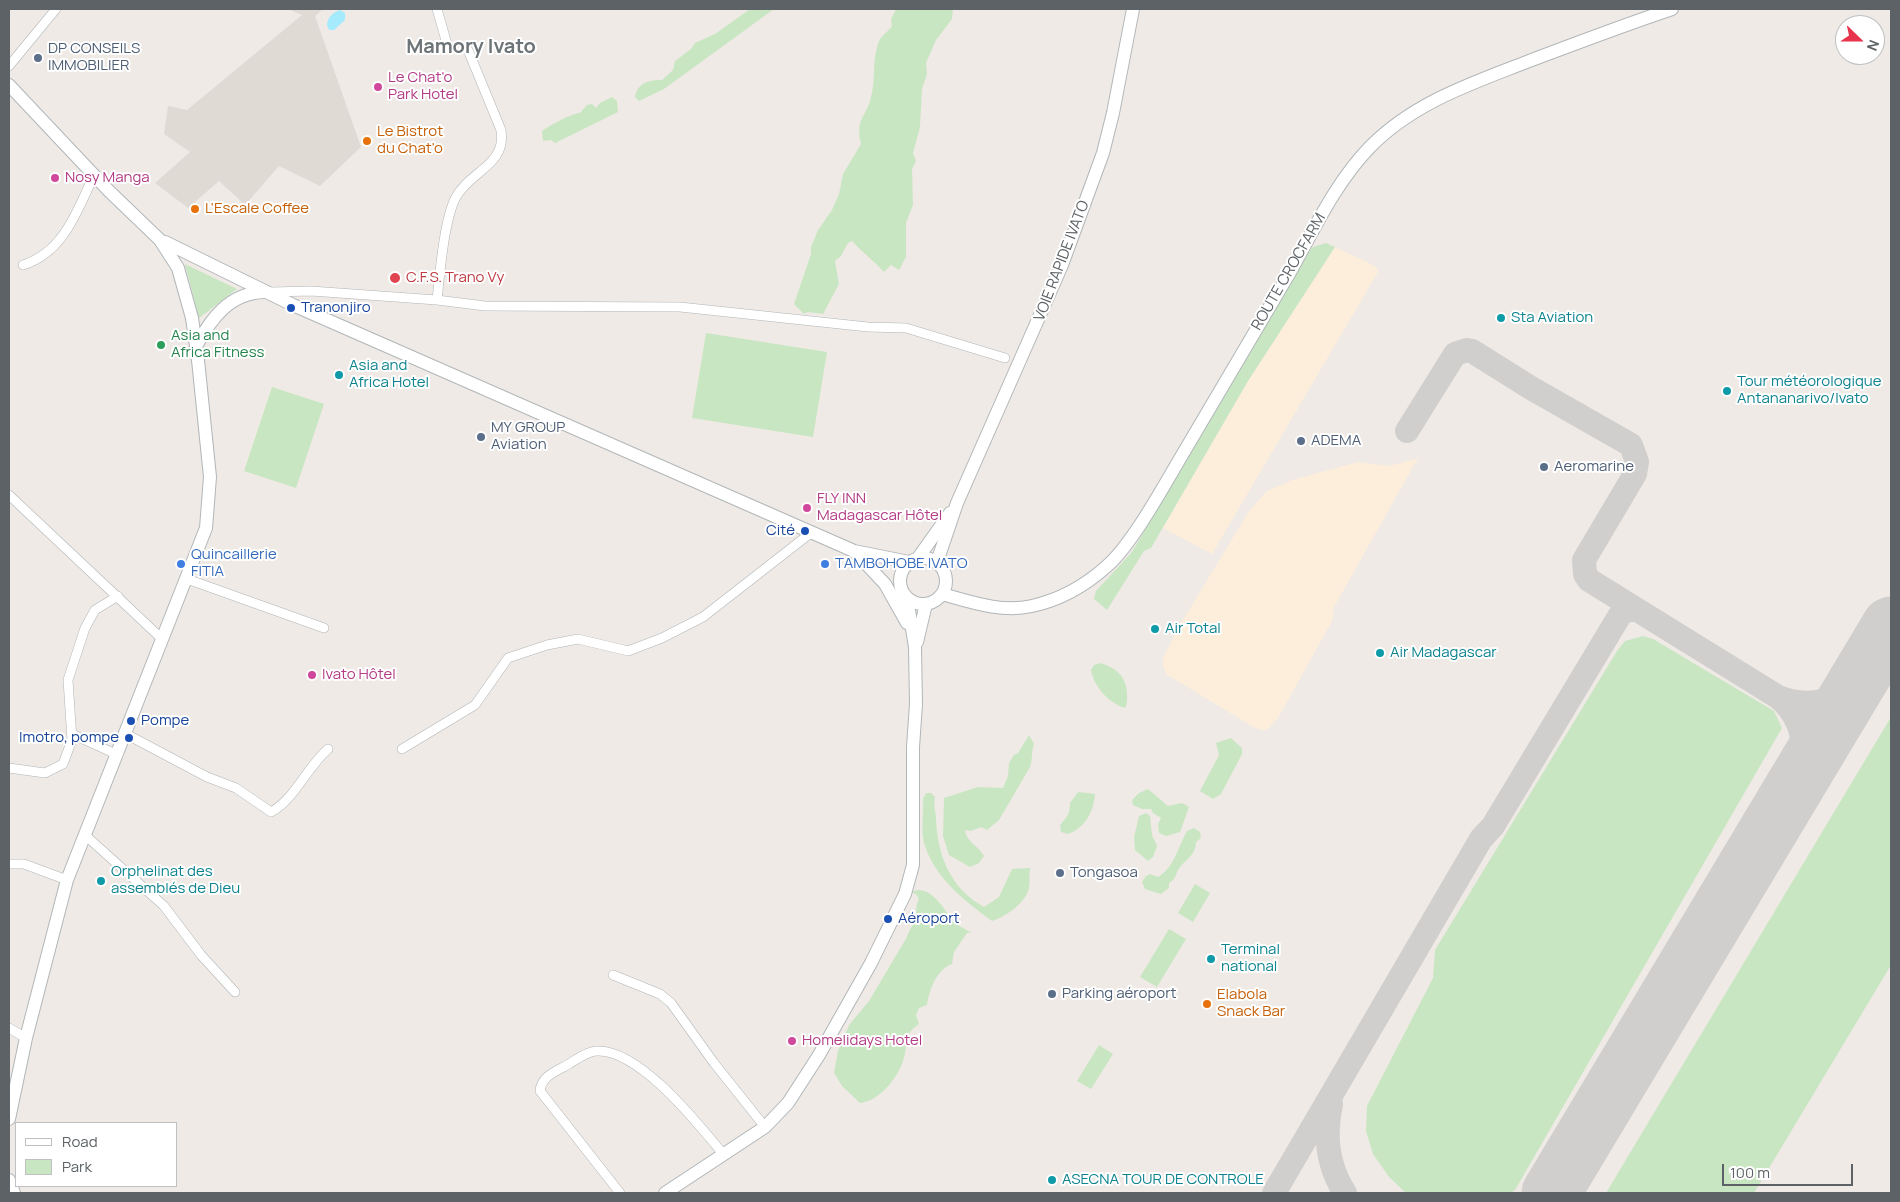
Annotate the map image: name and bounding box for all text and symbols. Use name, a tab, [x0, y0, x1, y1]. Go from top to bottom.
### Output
north arrow	[1835, 15, 1885, 65]
district label: Mamory Ivato	[406, 35, 536, 59]
text: N	[1863, 37, 1884, 54]
place label: DP CONSEILS IMMOBILIER	[48, 40, 140, 75]
marker: DP CONSEILS IMMOBILIER	[32, 52, 44, 64]
place label: Le Chat'o Park Hotel	[388, 69, 458, 104]
marker: Le Chat'o Park Hotel	[372, 81, 384, 93]
place label: Le Bistrot du Chat'o	[377, 123, 443, 158]
marker: Le Bistrot du Chat'o	[361, 135, 373, 147]
place label: Nosy Manga	[65, 169, 150, 187]
marker: Nosy Manga	[49, 172, 61, 184]
street label: VOIE RAPIDE IVATO	[1031, 198, 1093, 324]
place label: L'Escale Coffee	[205, 200, 309, 218]
marker: L'Escale Coffee	[189, 203, 201, 215]
street label: ROUTE CROCFARM	[1248, 210, 1330, 334]
place label: C.F.S. Trano Vy	[406, 269, 504, 287]
marker: C.F.S. Trano Vy	[388, 271, 402, 285]
place label: Tranonjiro	[301, 299, 371, 317]
marker: Tranonjiro	[285, 302, 297, 314]
place label: Sta Aviation	[1511, 309, 1593, 327]
marker: Sta Aviation	[1495, 312, 1507, 324]
place label: Asia and Africa Fitness	[171, 327, 264, 362]
marker: Asia and Africa Fitness	[155, 339, 167, 351]
place label: Asia and Africa Hotel	[349, 357, 429, 392]
marker: Asia and Africa Hotel	[333, 369, 345, 381]
place label: Tour météorologique Antananarivo/Ivato	[1737, 373, 1882, 408]
marker: Tour météorologique Antananarivo/Ivato	[1721, 385, 1733, 397]
place label: MY GROUP Aviation	[491, 419, 565, 454]
marker: MY GROUP Aviation	[475, 431, 487, 443]
place label: ADEMA	[1311, 432, 1361, 450]
marker: ADEMA	[1295, 435, 1307, 447]
place label: Aeromarine	[1554, 458, 1634, 476]
marker: Aeromarine	[1538, 461, 1550, 473]
place label: FLY INN Madagascar Hôtel	[817, 490, 942, 525]
marker: FLY INN Madagascar Hôtel	[801, 502, 813, 514]
place label: Cité	[766, 522, 795, 540]
marker: Cité	[799, 525, 811, 537]
place label: Quincaillerie FITIA	[191, 546, 277, 581]
place label: TAMBOHOBE IVATO	[835, 555, 968, 573]
marker: Quincaillerie FITIA	[175, 558, 187, 570]
marker: TAMBOHOBE IVATO	[819, 558, 831, 570]
place label: Air Total	[1165, 620, 1221, 638]
marker: Air Total	[1149, 623, 1161, 635]
place label: Air Madagascar	[1390, 644, 1497, 662]
marker: Air Madagascar	[1374, 647, 1386, 659]
place label: Ivato Hôtel	[322, 666, 396, 684]
marker: Ivato Hôtel	[306, 669, 318, 681]
place label: Pompe	[141, 712, 189, 730]
marker: Pompe	[125, 715, 137, 727]
place label: Imotro, pompe	[19, 729, 119, 747]
marker: Imotro, pompe	[123, 732, 135, 744]
place label: Orphelinat des assemblés de Dieu	[111, 863, 240, 898]
place label: Tongasoa	[1070, 864, 1138, 882]
marker: Tongasoa	[1054, 867, 1066, 879]
marker: Orphelinat des assemblés de Dieu	[95, 875, 107, 887]
place label: Aéroport	[898, 910, 960, 928]
marker: Aéroport	[882, 913, 894, 925]
place label: Terminal national	[1221, 941, 1280, 976]
marker: Terminal national	[1205, 953, 1217, 965]
place label: Parking aéroport	[1062, 985, 1177, 1003]
place label: Elabola Snack Bar	[1217, 986, 1285, 1021]
marker: Parking aéroport	[1046, 988, 1058, 1000]
marker: Elabola Snack Bar	[1201, 998, 1213, 1010]
place label: Homelidays Hotel	[802, 1032, 922, 1050]
marker: Homelidays Hotel	[786, 1035, 798, 1047]
legend	[15, 1122, 178, 1187]
text: Road	[62, 1131, 98, 1152]
scale bar	[1725, 1154, 1856, 1186]
text: Park	[62, 1156, 92, 1177]
text: 100 m	[1730, 1162, 1770, 1183]
place label: ASECNA TOUR DE CONTROLE	[1062, 1171, 1264, 1189]
marker: ASECNA TOUR DE CONTROLE	[1046, 1174, 1058, 1186]

